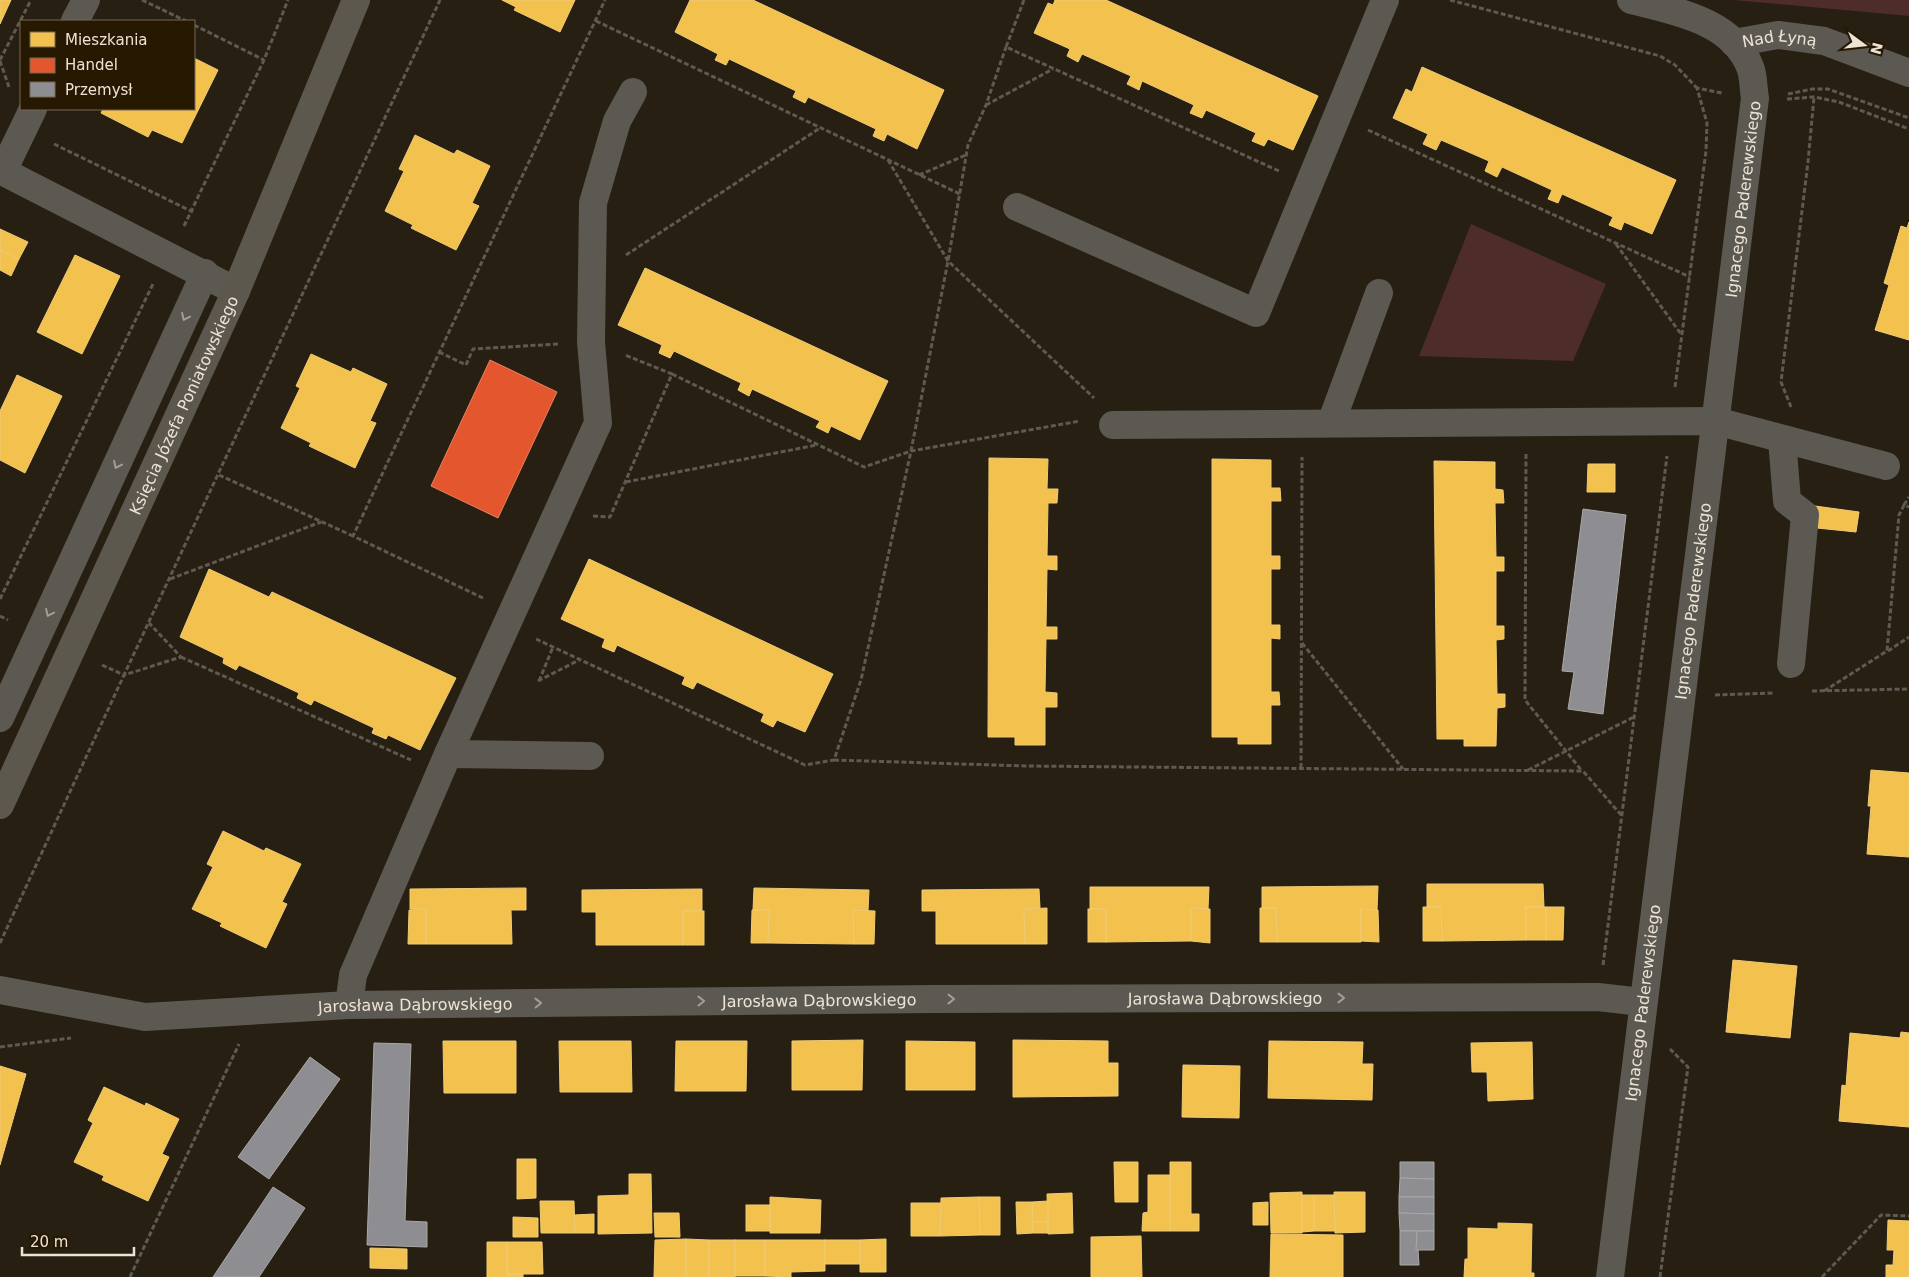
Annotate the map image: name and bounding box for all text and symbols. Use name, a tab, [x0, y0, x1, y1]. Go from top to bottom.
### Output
legend	[20, 20, 195, 110]
north arrow	[1839, 20, 1889, 70]
street label: Nad Łyną	[1741, 26, 1818, 51]
text: Mieszkania	[65, 31, 148, 49]
text: N	[1867, 41, 1886, 56]
text: Handel	[65, 56, 118, 74]
text: Przemysł	[65, 81, 133, 99]
street label: Ignacego Paderewskiego	[1722, 100, 1765, 299]
street label: Księcia Józefa Poniatowskiego	[126, 293, 243, 518]
one-way arrow	[181, 312, 191, 321]
one-way arrow	[113, 460, 123, 469]
street label: Ignacego Paderewskiego	[1671, 502, 1715, 701]
one-way arrow	[45, 608, 56, 617]
street label: Ignacego Paderewskiego	[1622, 903, 1664, 1102]
street label: Jarosława Dąbrowskiego	[1127, 989, 1322, 1008]
street label: Jarosława Dąbrowskiego	[721, 990, 917, 1011]
one-way arrow	[1337, 993, 1345, 1003]
street label: Jarosława Dąbrowskiego	[316, 994, 513, 1017]
one-way arrow	[947, 994, 955, 1004]
one-way arrow	[697, 996, 705, 1006]
one-way arrow	[534, 998, 542, 1008]
scale bar	[22, 1224, 135, 1256]
text: 20 m	[30, 1233, 68, 1251]

